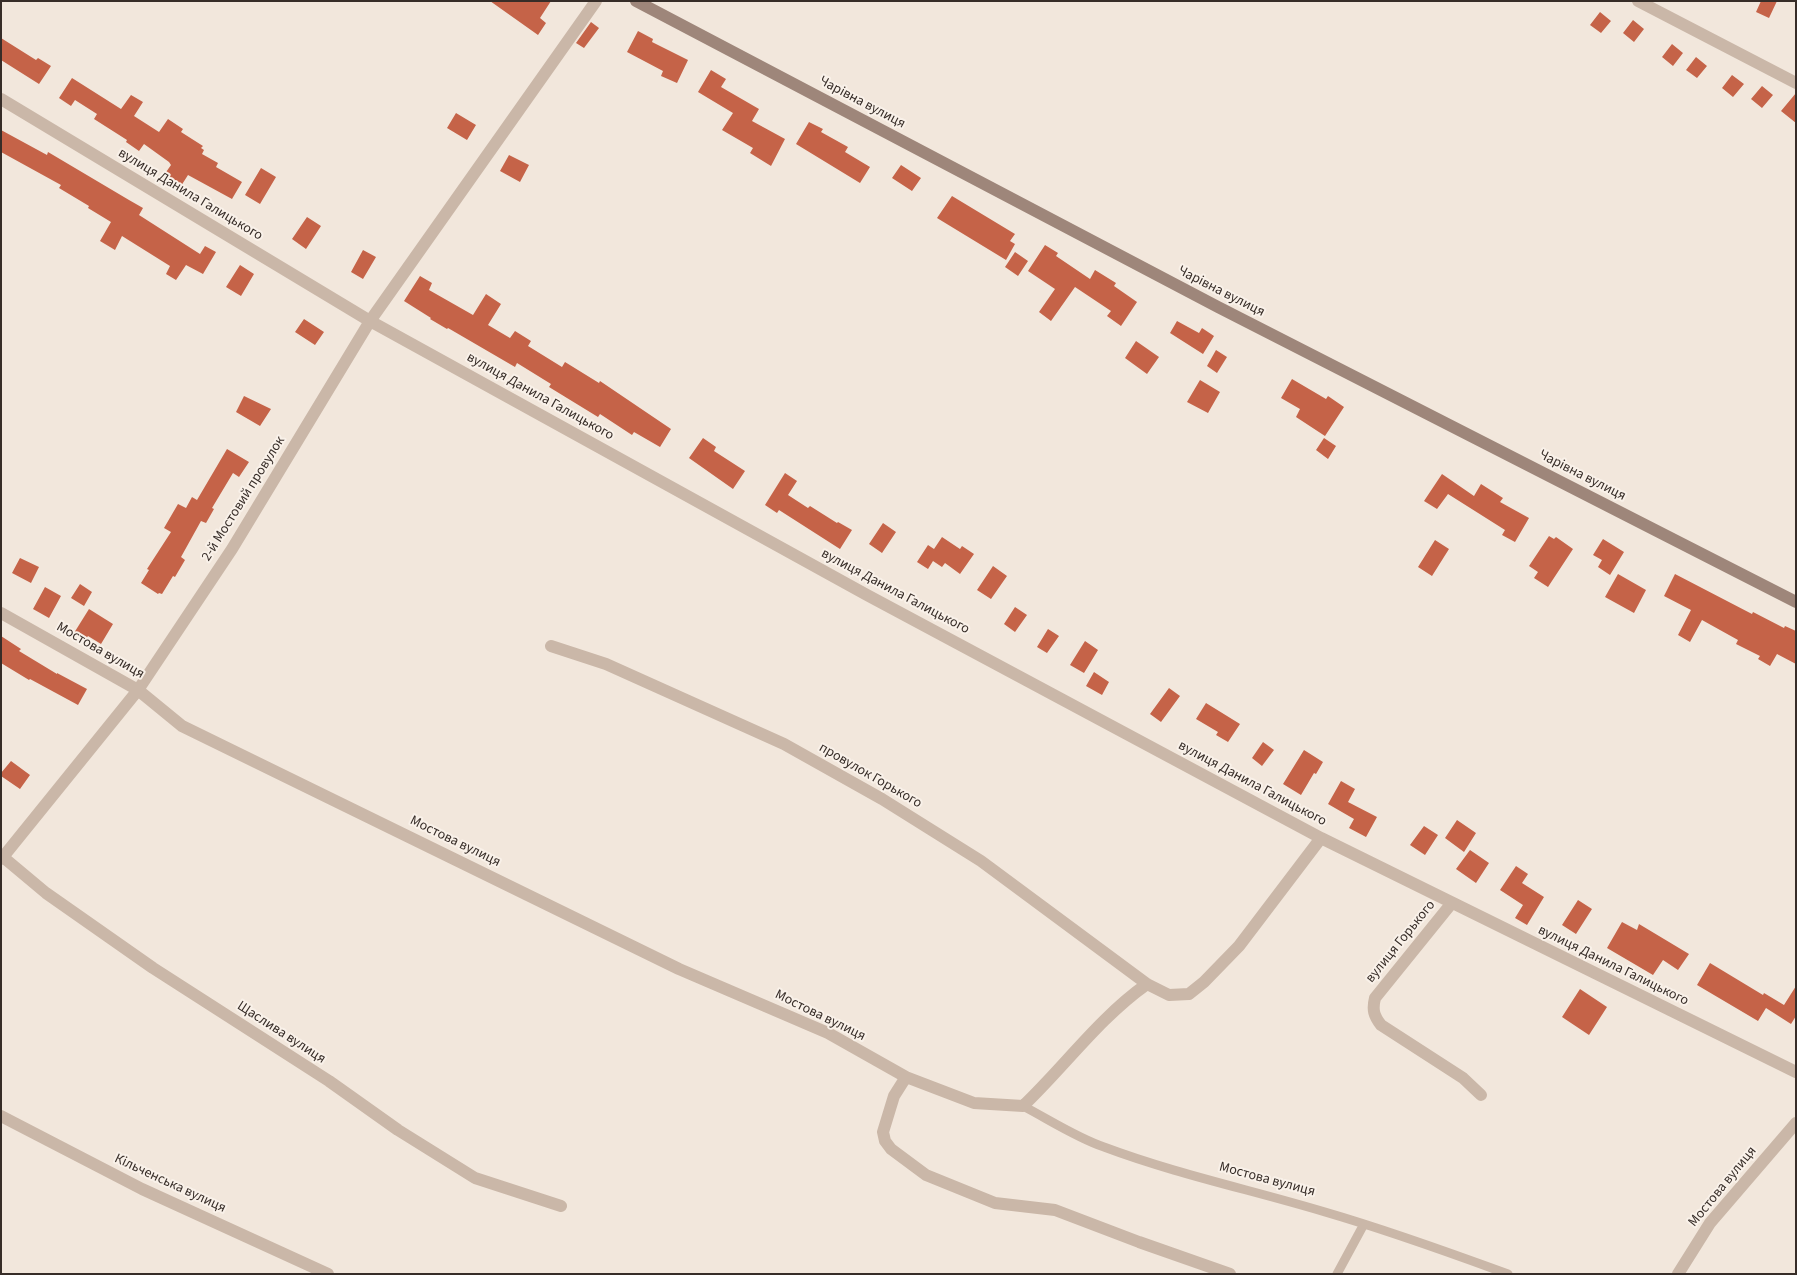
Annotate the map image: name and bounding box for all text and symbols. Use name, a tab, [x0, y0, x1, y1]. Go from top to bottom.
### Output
street label: Чарівна вулиця	[816, 73, 908, 133]
street label: вулиця Данила Галицького	[115, 145, 265, 245]
street label: Чарівна вулиця	[1175, 263, 1267, 321]
street label: вулиця Данила Галицького	[464, 350, 616, 444]
street label: 2-й Мостовий провулок	[199, 433, 289, 565]
street label: Чарівна вулиця	[1536, 447, 1628, 505]
street label: вулиця Данила Галицького	[818, 546, 972, 638]
street label: Мостова вулиця	[53, 619, 147, 683]
street label: вулиця Данила Галицького	[1175, 738, 1329, 830]
street label: провулок Горького	[816, 740, 924, 812]
street label: Мостова вулиця	[407, 813, 503, 871]
street label: вулиця Горького	[1363, 897, 1439, 987]
street label: вулиця Данила Галицького	[1535, 922, 1691, 1010]
street label: Мостова вулиця	[772, 987, 868, 1045]
street label: Щаслива вулиця	[234, 998, 328, 1068]
street label: Мостова вулиця	[1685, 1143, 1761, 1231]
street label: Кільченська вулиця	[112, 1151, 228, 1217]
street label: Мостова вулиця	[1217, 1159, 1317, 1201]

